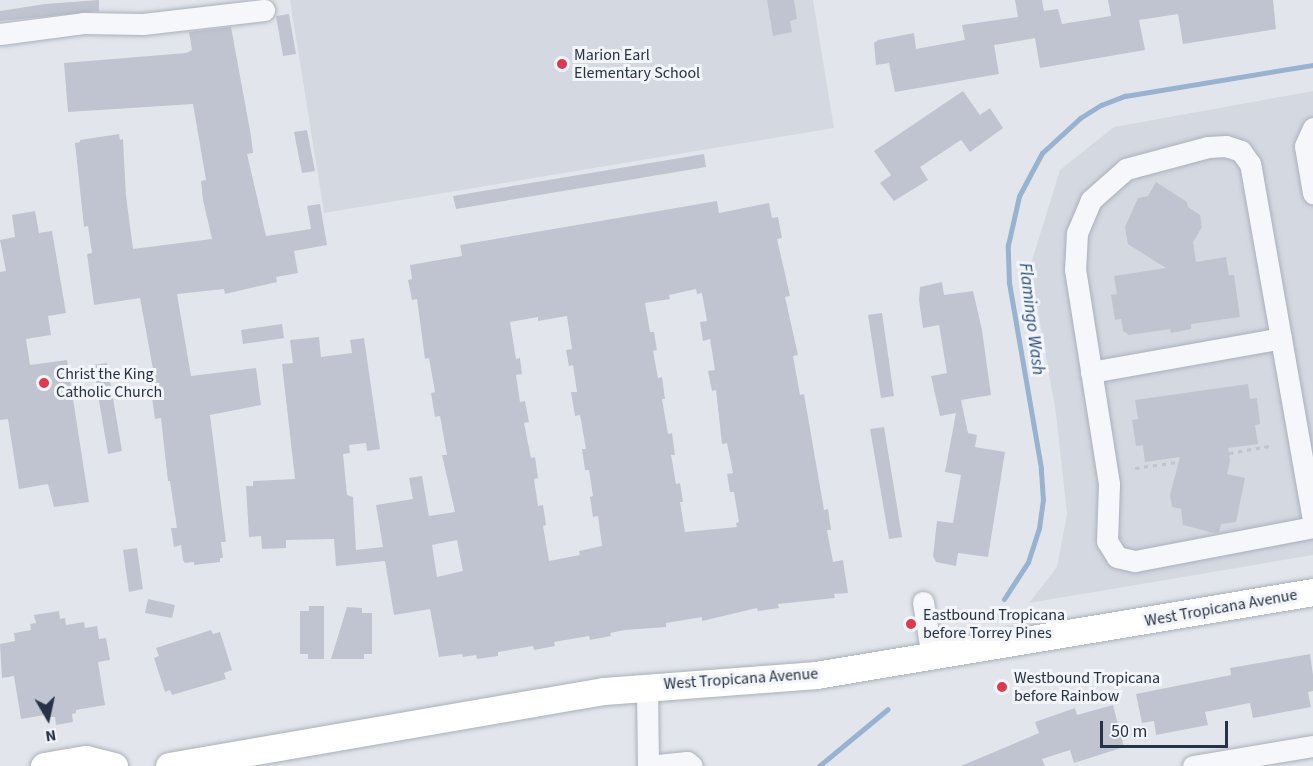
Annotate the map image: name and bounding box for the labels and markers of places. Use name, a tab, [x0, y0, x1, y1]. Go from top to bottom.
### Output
place label: Marion Earl Elementary School	[574, 45, 700, 83]
marker: Marion Earl Elementary School	[555, 57, 569, 71]
place label: Christ the King Catholic Church	[56, 364, 162, 402]
marker: Christ the King Catholic Church	[37, 376, 51, 390]
place label: Eastbound Tropicana before Torrey Pines	[923, 605, 1065, 643]
marker: Eastbound Tropicana before Torrey Pines	[904, 617, 918, 631]
place label: Westbound Tropicana before Rainbow	[1014, 668, 1160, 706]
marker: Westbound Tropicana before Rainbow	[995, 680, 1009, 694]

